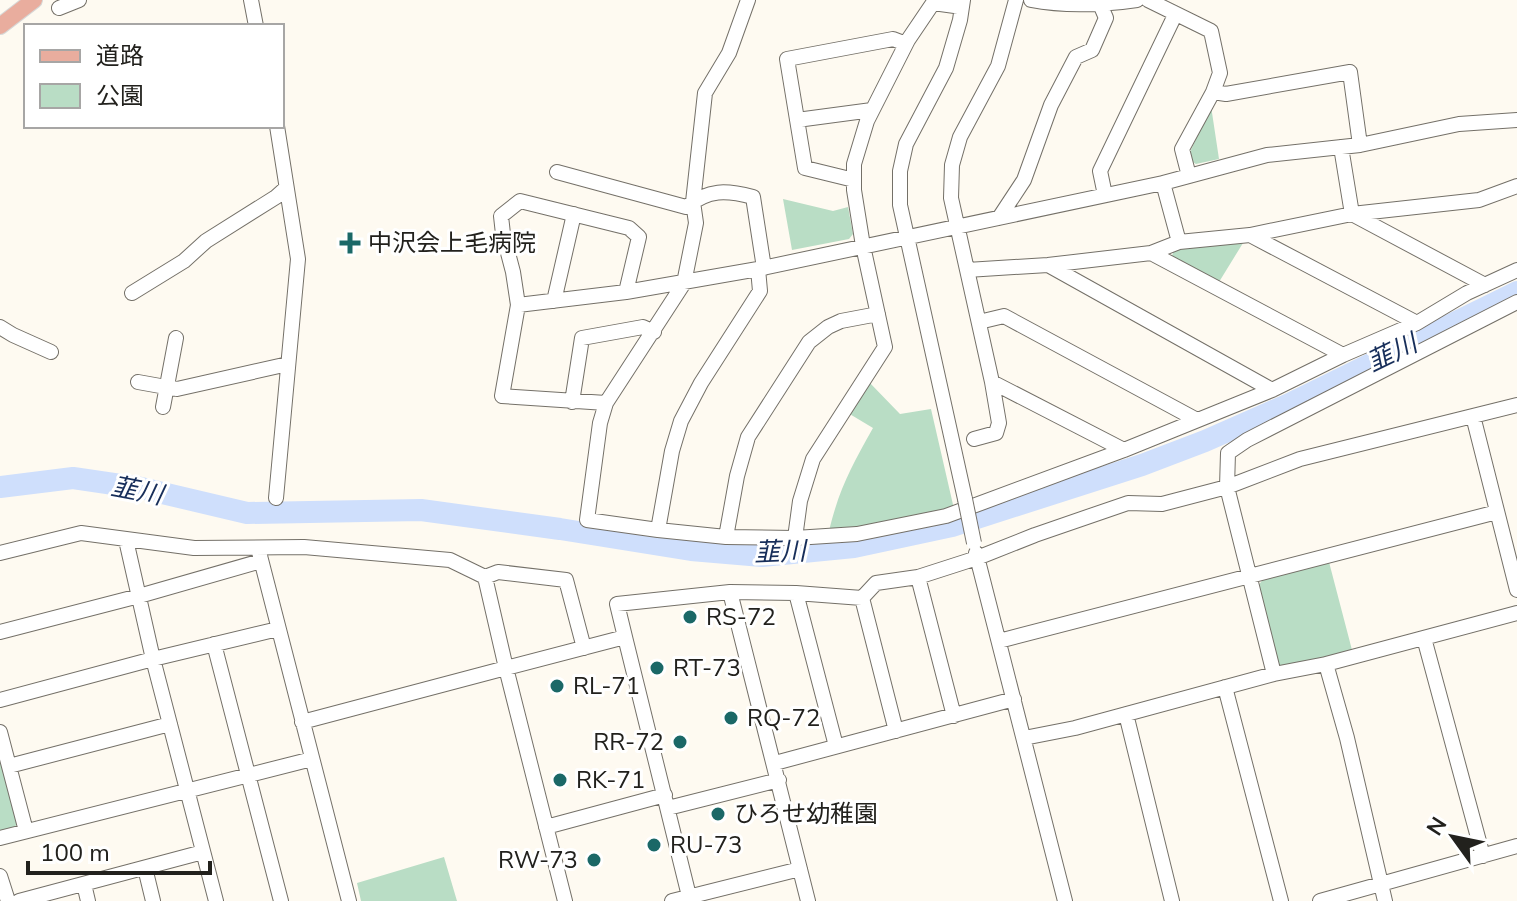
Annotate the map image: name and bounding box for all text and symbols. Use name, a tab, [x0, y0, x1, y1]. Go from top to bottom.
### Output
legend	[24, 24, 284, 128]
text: 道路	[96, 40, 144, 72]
text: 公園	[96, 80, 144, 112]
place label: 中沢会上毛病院	[368, 227, 536, 259]
marker: 中沢会上毛病院	[339, 232, 361, 254]
water label: 韮川	[1361, 325, 1426, 380]
water label: 韮川	[108, 469, 169, 514]
water label: 韮川	[753, 533, 810, 570]
place label: RS-72	[706, 601, 776, 633]
marker: RS-72	[681, 608, 699, 626]
place label: RT-73	[673, 652, 741, 684]
marker: RT-73	[648, 659, 666, 677]
place label: RL-71	[573, 670, 640, 702]
marker: RL-71	[548, 677, 566, 695]
place label: RQ-72	[747, 702, 820, 734]
marker: RQ-72	[722, 709, 740, 727]
place label: RR-72	[593, 726, 664, 758]
marker: RR-72	[671, 733, 689, 751]
place label: RK-71	[576, 764, 645, 796]
marker: RK-71	[551, 771, 569, 789]
north arrow	[1413, 797, 1493, 877]
place label: ひろせ幼稚園	[734, 798, 878, 830]
marker: ひろせ幼稚園	[709, 805, 727, 823]
text: N	[1420, 812, 1454, 842]
scale bar	[28, 825, 210, 875]
place label: RU-73	[670, 829, 743, 861]
marker: RU-73	[645, 836, 663, 854]
text: 100 m	[40, 837, 110, 869]
place label: RW-73	[498, 844, 578, 876]
marker: RW-73	[585, 851, 603, 869]

